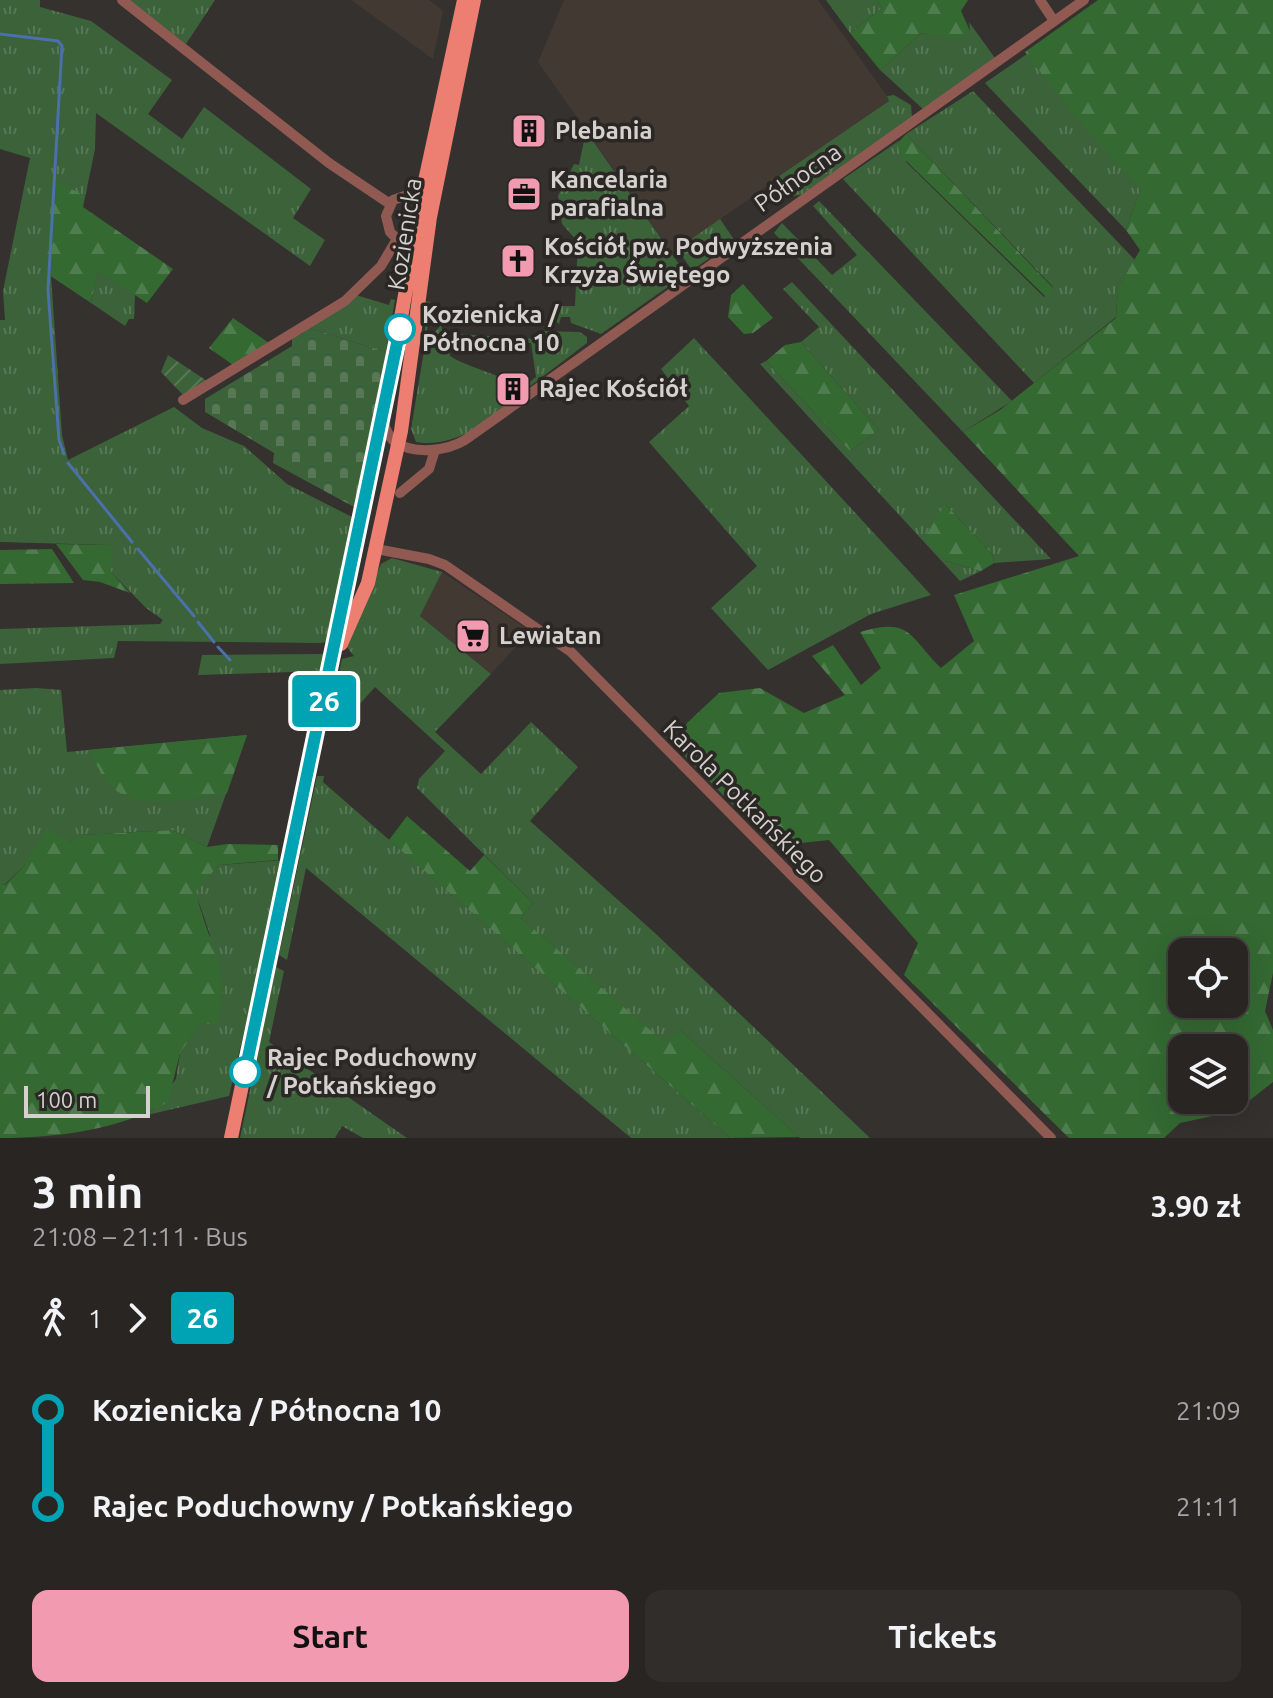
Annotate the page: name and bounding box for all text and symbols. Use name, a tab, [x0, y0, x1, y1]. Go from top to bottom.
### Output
building icon: Plebania	[510, 112, 548, 150]
place label: Plebania	[555, 117, 652, 144]
street label: Północna	[749, 138, 846, 217]
place label: Kancelaria parafialna	[550, 166, 668, 221]
office icon: Kancelaria parafialna	[505, 175, 543, 213]
street label: Kozienicka	[382, 176, 427, 292]
place label: Kościół pw. Podwyższenia Krzyża Świętego	[544, 233, 833, 288]
church icon: Kościół pw. Podwyższenia Krzyża Świętego	[499, 242, 537, 280]
place label: Kozienicka / Północna 10	[422, 301, 560, 356]
marker: Kozienicka / Północna 10	[385, 314, 415, 344]
building icon: Rajec Kościół	[494, 370, 532, 408]
place label: Rajec Kościół	[539, 375, 689, 402]
supermarket icon: Lewiatan	[454, 617, 492, 655]
place label: Lewiatan	[499, 622, 602, 649]
line badge: 26	[288, 675, 360, 727]
text: 26	[308, 685, 340, 716]
street label: Karola Potkańskiego	[658, 715, 832, 889]
map controls	[1168, 938, 1248, 1114]
button: locate	[1168, 938, 1248, 1018]
button: layers	[1168, 1034, 1248, 1114]
place label: Rajec Poduchowny / Potkańskiego	[266, 1044, 477, 1099]
marker: Rajec Poduchowny / Potkańskiego	[230, 1057, 260, 1087]
scale bar	[24, 1082, 150, 1118]
text: 100 m	[36, 1087, 97, 1112]
text: 3 min	[32, 1167, 143, 1216]
text: 3.90 zł	[1151, 1189, 1241, 1223]
text: 21:08 – 21:11 · Bus	[32, 1222, 248, 1251]
icon: walk	[32, 1296, 76, 1340]
icon: forward	[115, 1296, 159, 1340]
text: 26	[187, 1302, 218, 1333]
text: 1	[88, 1304, 103, 1333]
text: Kozienicka / Północna 10	[92, 1393, 441, 1427]
text: 21:09	[1176, 1396, 1241, 1425]
text: Rajec Poduchowny / Potkańskiego	[92, 1489, 573, 1523]
text: 21:11	[1176, 1492, 1241, 1521]
button: Start	[32, 1590, 629, 1682]
button: Tickets	[645, 1590, 1241, 1682]

